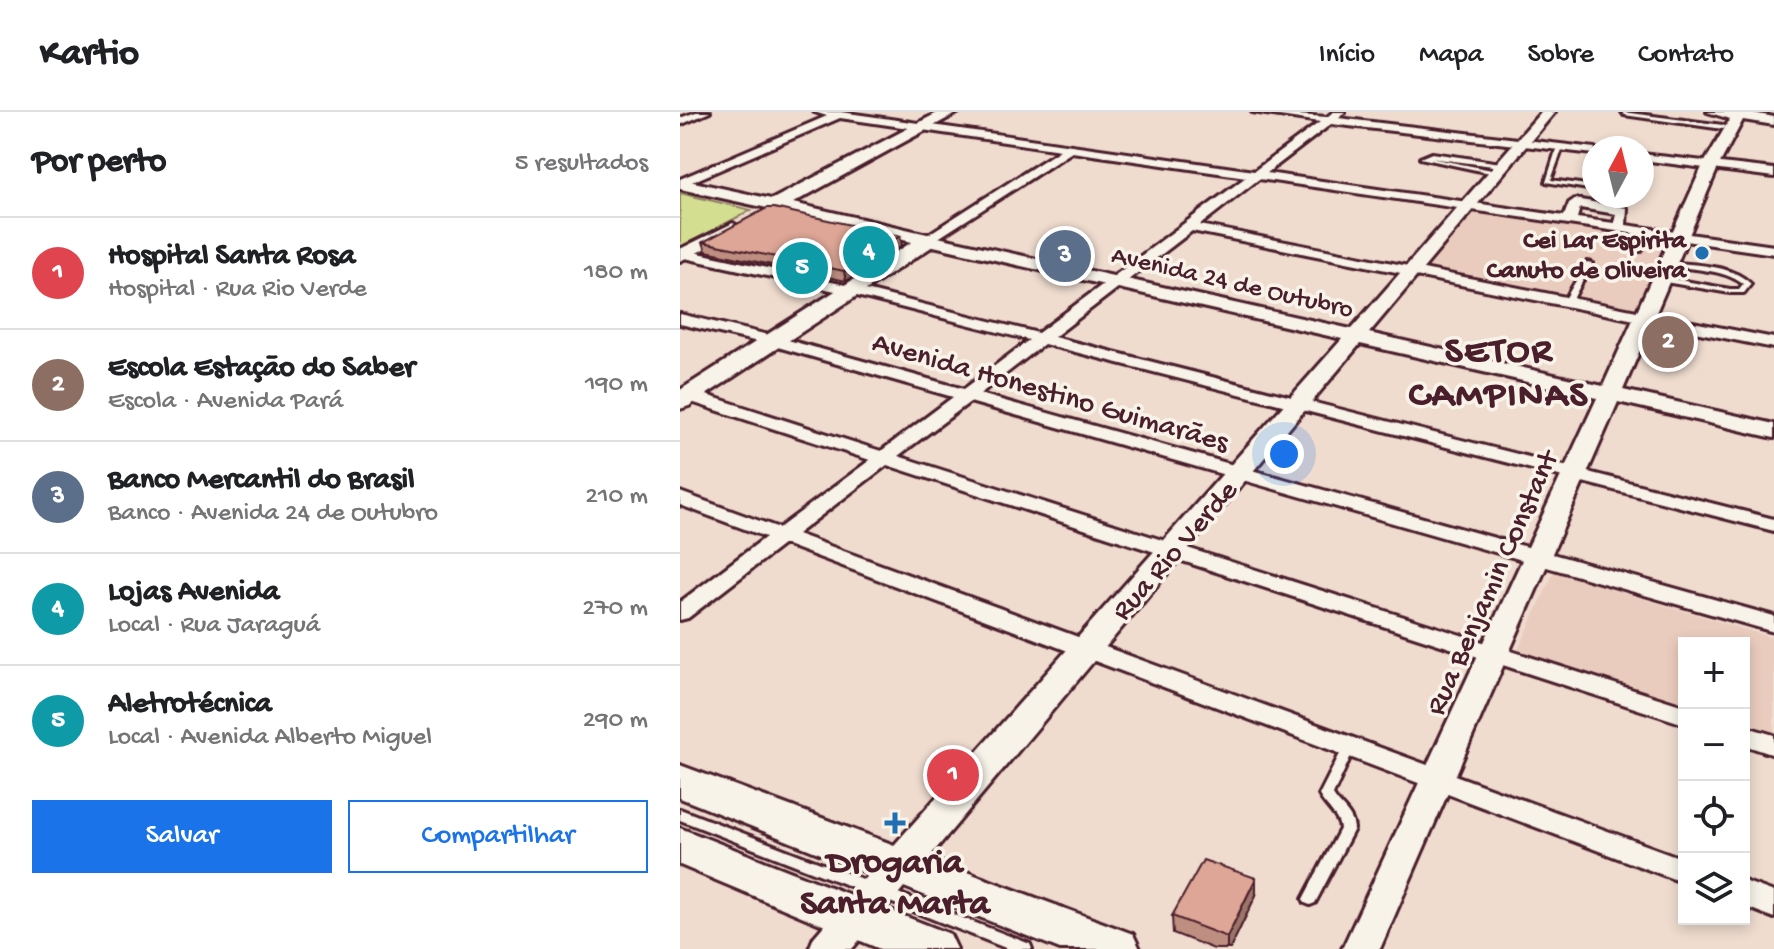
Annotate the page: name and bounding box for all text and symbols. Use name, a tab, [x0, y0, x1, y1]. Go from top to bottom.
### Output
text: Kartio	[40, 33, 139, 77]
text: Início	[1319, 39, 1375, 72]
text: Mapa	[1419, 39, 1483, 72]
text: Sobre	[1527, 39, 1594, 72]
text: Contato	[1638, 39, 1734, 72]
north arrow	[1582, 136, 1654, 208]
text: Por perto	[32, 144, 166, 184]
text: 5 resultados	[515, 149, 648, 180]
pin: 4	[843, 222, 895, 282]
pin: 3	[1039, 226, 1091, 286]
place label: Cei Lar Espirita Canuto de Oliveira	[1487, 227, 1688, 288]
pin: 5	[776, 238, 828, 298]
text: Hospital Santa Rosa	[108, 240, 355, 275]
street label: Avenida 24 de Outubro	[1108, 241, 1356, 327]
marker: Cei Lar Espirita Canuto de Oliveira	[1693, 244, 1711, 262]
text: 1	[53, 258, 63, 289]
text: 180 m	[584, 258, 648, 289]
text: Hospital · Rua Rio Verde	[108, 275, 367, 306]
pin: 2	[1642, 312, 1694, 372]
street label: Avenida Honestino Guimarães	[868, 327, 1233, 462]
district label: SETOR CAMPINAS	[1409, 331, 1589, 419]
text: Escola Estação do Saber	[108, 352, 415, 387]
text: 2	[52, 370, 64, 401]
text: 190 m	[585, 370, 648, 401]
text: Escola · Avenida Pará	[108, 387, 343, 418]
your location	[1264, 434, 1304, 474]
street label: Rua Benjamin Constant	[1420, 444, 1569, 721]
text: Banco Mercantil do Brasil	[108, 464, 415, 499]
street label: Rua Rio Verde	[1106, 474, 1247, 629]
text: 3	[51, 482, 65, 513]
text: 210 m	[585, 482, 648, 513]
text: Banco · Avenida 24 de Outubro	[108, 499, 438, 530]
text: Lojas Avenida	[108, 576, 280, 611]
text: 4	[52, 594, 64, 625]
text: 270 m	[582, 594, 648, 625]
text: Local · Rua Jaraguá	[108, 611, 320, 642]
map controls	[1678, 637, 1750, 925]
button: +	[1678, 637, 1750, 709]
text: Aletrotécnica	[108, 688, 272, 723]
text: 5	[51, 706, 65, 737]
text: 290 m	[583, 706, 648, 737]
button: −	[1678, 709, 1750, 781]
text: Local · Avenida Alberto Miguel	[108, 723, 432, 754]
pin: 1	[927, 745, 979, 805]
button: locate	[1678, 781, 1750, 853]
button: Salvar	[32, 800, 332, 873]
button: Compartilhar	[348, 800, 648, 873]
marker: Drogaria Santa Marta	[886, 814, 904, 832]
place label: Drogaria Santa Marta	[800, 843, 992, 927]
button: layers	[1678, 853, 1750, 925]

